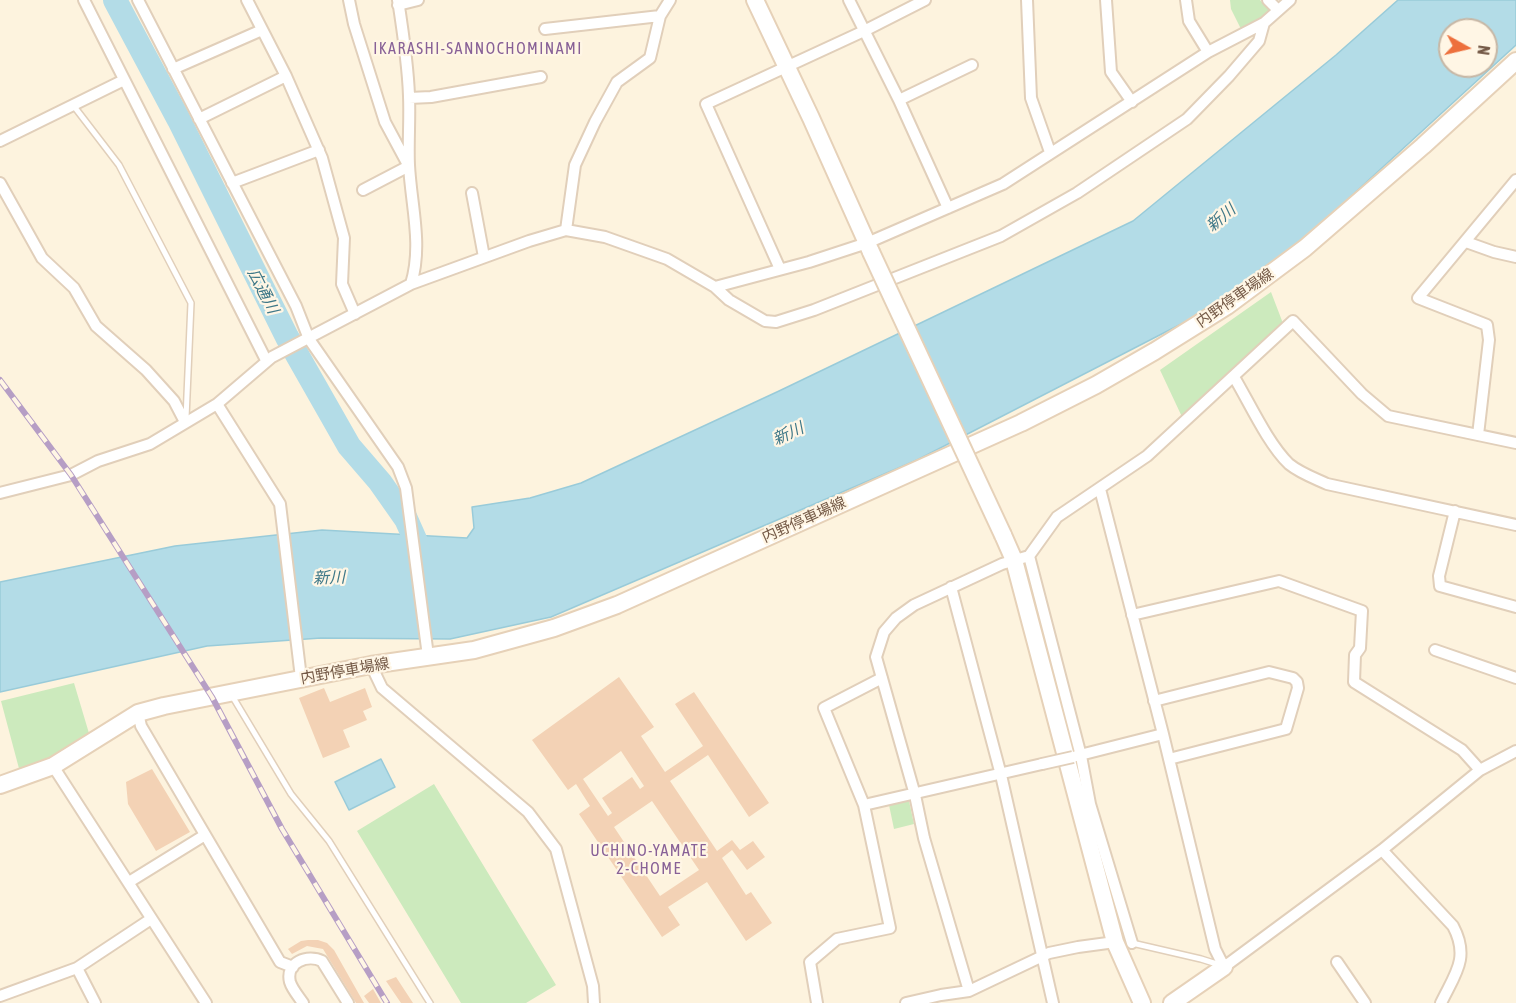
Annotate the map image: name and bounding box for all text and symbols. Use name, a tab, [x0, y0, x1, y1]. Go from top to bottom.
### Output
north arrow	[1438, 18, 1498, 78]
district label: IKARASHI-SANNOCHOMINAMI	[373, 39, 583, 59]
text: N	[1474, 44, 1493, 56]
water label: 新川	[1203, 200, 1239, 236]
water label: 広通川	[244, 265, 282, 317]
street label: 内野停車場線	[1193, 265, 1277, 331]
water label: 新川	[769, 419, 807, 449]
street label: 内野停車場線	[759, 493, 849, 547]
water label: 新川	[313, 568, 345, 588]
street label: 内野停車場線	[299, 654, 391, 688]
district label: UCHINO-YAMATE 2-CHOME	[590, 841, 708, 879]

